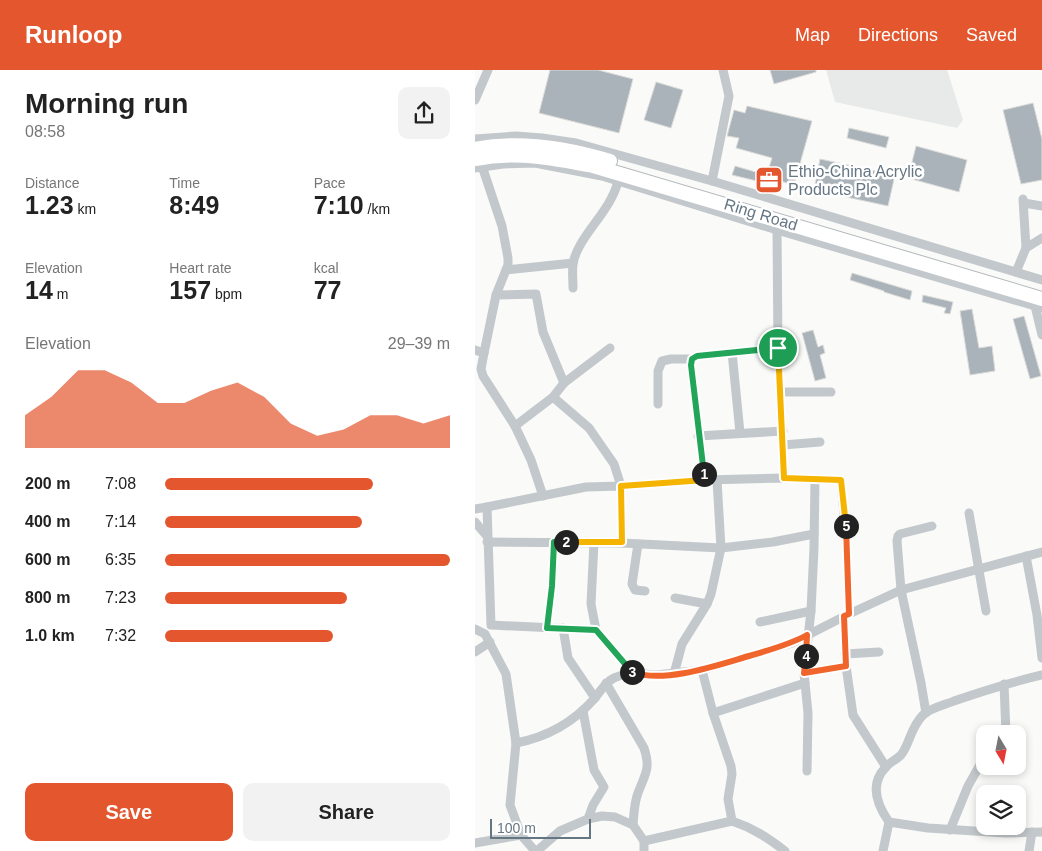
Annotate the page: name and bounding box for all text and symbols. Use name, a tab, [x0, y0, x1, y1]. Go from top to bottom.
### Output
text: Runloop	[25, 21, 122, 48]
text: Map	[795, 25, 830, 45]
text: Directions	[858, 25, 938, 45]
text: Saved	[966, 25, 1017, 45]
button: share	[398, 87, 450, 139]
text: Morning run	[25, 88, 188, 119]
text: 08:58	[25, 123, 65, 140]
place label: Ethio-China Acrylic Products Plc	[788, 163, 922, 198]
office icon: Ethio-China Acrylic Products Plc	[754, 165, 784, 195]
text: Distance	[25, 175, 79, 191]
text: Time	[169, 175, 200, 191]
text: Pace	[314, 175, 346, 191]
text: 1.23	[25, 191, 74, 219]
text: 8:49	[169, 191, 219, 219]
text: 7:10	[314, 191, 364, 219]
street label: Ring Road	[722, 195, 799, 234]
text: km	[74, 201, 96, 217]
text: /km	[364, 201, 390, 217]
text: Elevation	[25, 260, 83, 276]
text: Heart rate	[169, 260, 232, 276]
text: kcal	[314, 260, 339, 276]
text: 14	[25, 276, 53, 304]
text: 157	[169, 276, 211, 304]
text: 77	[314, 276, 341, 304]
text: m	[53, 286, 68, 302]
text: bpm	[211, 286, 242, 302]
pin	[757, 327, 799, 369]
icon: arrive	[764, 334, 792, 362]
text: Elevation	[25, 335, 91, 352]
text: 29–39 m	[388, 335, 450, 352]
pin: 1	[691, 462, 717, 486]
text: 1	[701, 466, 708, 482]
text: 200 m	[25, 475, 70, 492]
text: 7:08	[105, 475, 136, 492]
text: 400 m	[25, 513, 70, 530]
text: 7:14	[105, 513, 136, 530]
pin: 5	[833, 514, 859, 538]
text: 5	[843, 518, 850, 534]
pin: 2	[553, 530, 579, 554]
text: 2	[563, 534, 570, 550]
text: 600 m	[25, 551, 70, 568]
text: 6:35	[105, 551, 136, 568]
text: 800 m	[25, 589, 70, 606]
text: 7:23	[105, 589, 136, 606]
text: 1.0 km	[25, 627, 75, 644]
text: 7:32	[105, 627, 136, 644]
pin: 4	[793, 644, 819, 668]
text: 4	[803, 648, 810, 664]
pin: 3	[619, 660, 645, 684]
text: 3	[629, 664, 636, 680]
north arrow	[976, 725, 1026, 775]
map controls	[976, 725, 1026, 835]
button: Save	[25, 783, 233, 841]
button: Share	[243, 783, 450, 841]
button: layers	[976, 785, 1026, 835]
scale bar	[490, 816, 591, 839]
text: 100 m	[497, 820, 536, 836]

